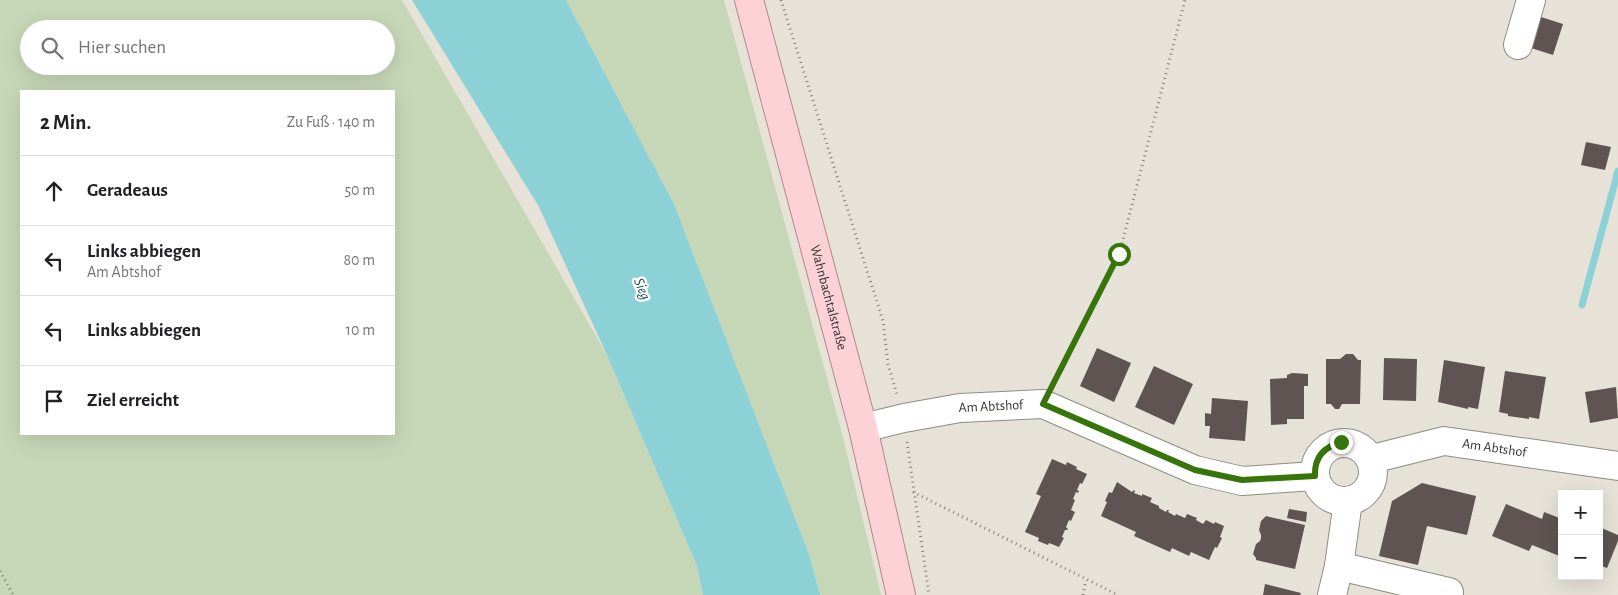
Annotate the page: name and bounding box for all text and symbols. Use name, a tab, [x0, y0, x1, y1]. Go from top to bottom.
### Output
search box	[20, 20, 395, 75]
icon: search	[38, 34, 66, 62]
text: Hier suchen	[78, 38, 166, 57]
text: 2 Min.	[40, 112, 91, 133]
text: Zu Fuß · 140 m	[287, 114, 375, 130]
icon: ahead	[40, 177, 68, 205]
text: Geradeaus	[87, 181, 168, 200]
text: 50 m	[344, 182, 375, 198]
text: Links abbiegen	[87, 242, 201, 261]
route start	[1108, 243, 1131, 266]
street label: Wahnbachtalstraße	[808, 244, 849, 352]
icon: left	[40, 247, 68, 275]
text: 80 m	[344, 252, 375, 268]
text: Am Abtshof	[87, 264, 161, 280]
water label: Sieg	[631, 276, 653, 302]
icon: left	[40, 317, 68, 345]
text: Links abbiegen	[87, 321, 201, 340]
text: 10 m	[346, 322, 375, 338]
icon: arrive	[40, 387, 68, 415]
text: Ziel erreicht	[87, 391, 179, 410]
street label: Am Abtshof	[958, 398, 1024, 415]
route end	[1330, 431, 1353, 454]
street label: Am Abtshof	[1461, 437, 1528, 460]
map controls	[1558, 490, 1603, 580]
button: +	[1558, 490, 1603, 535]
button: −	[1558, 535, 1603, 580]

